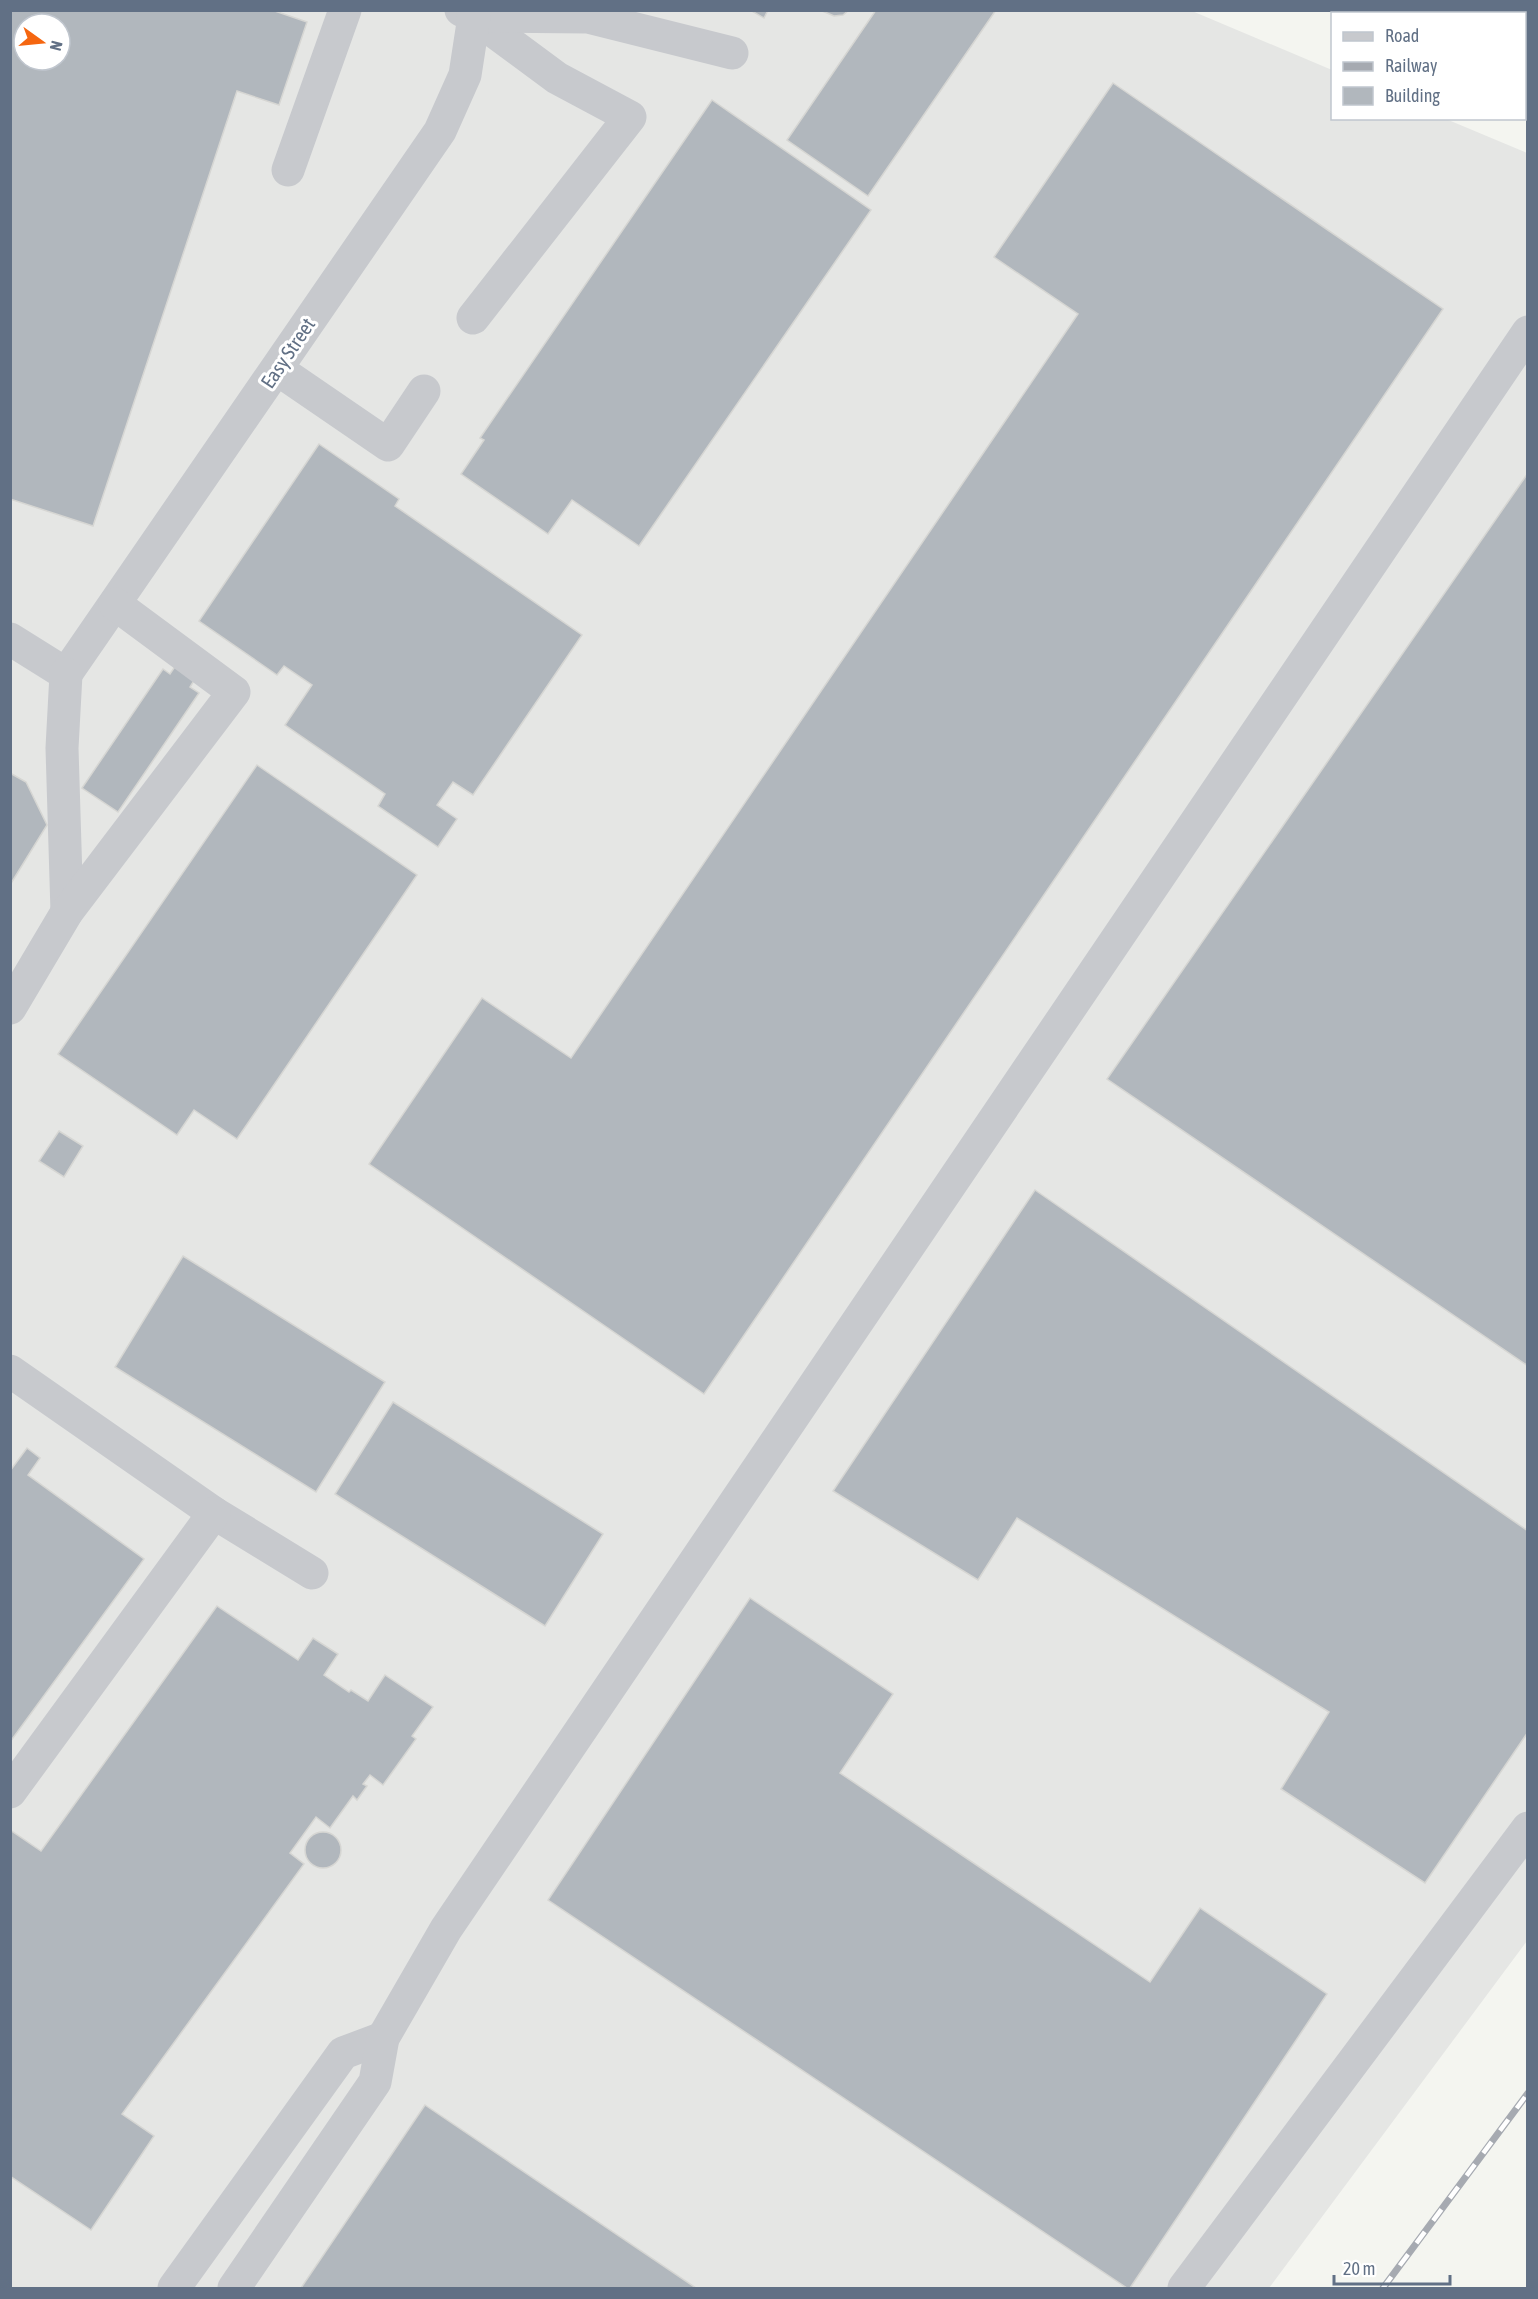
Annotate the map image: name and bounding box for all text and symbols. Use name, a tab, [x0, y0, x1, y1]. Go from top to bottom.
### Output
north arrow	[12, 12, 72, 72]
legend	[1331, 12, 1526, 120]
text: Road	[1385, 25, 1419, 46]
text: N	[47, 39, 66, 53]
text: Railway	[1385, 55, 1437, 76]
text: Building	[1385, 85, 1440, 106]
street label: Easy Street	[256, 313, 320, 392]
scale bar	[1334, 2248, 1450, 2286]
text: 20 m	[1343, 2258, 1375, 2279]

